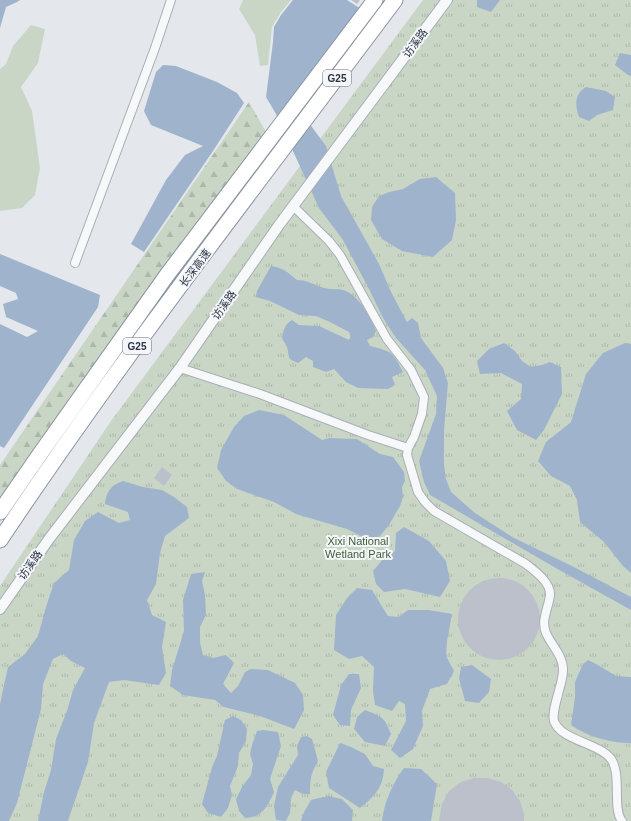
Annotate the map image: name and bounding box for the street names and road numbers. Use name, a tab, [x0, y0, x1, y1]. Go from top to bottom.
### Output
street label: 访溪路	[400, 26, 430, 60]
road number: G25	[323, 70, 351, 86]
street label: 长深高速	[177, 247, 213, 289]
street label: 访溪路	[210, 288, 238, 322]
road number: G25	[123, 338, 151, 354]
street label: 访溪路	[16, 548, 44, 582]

